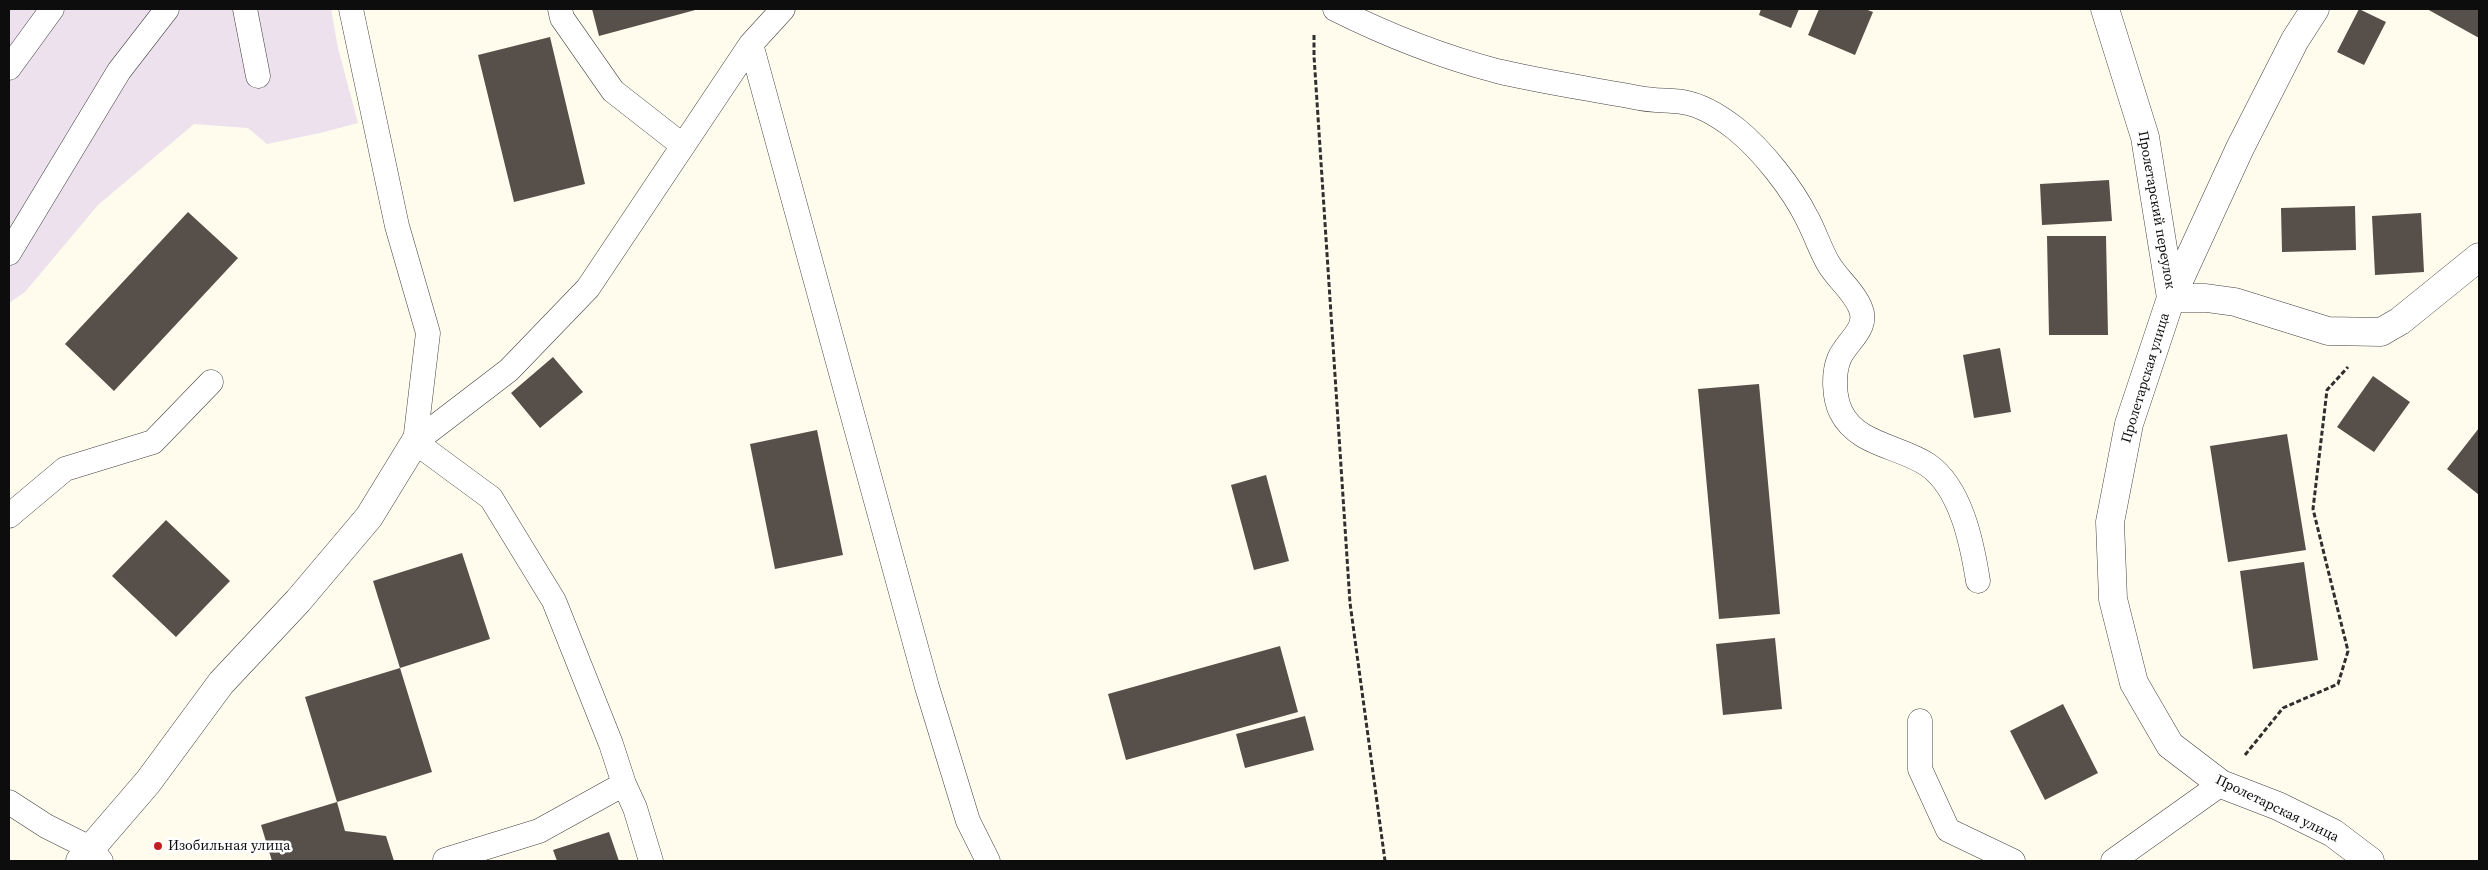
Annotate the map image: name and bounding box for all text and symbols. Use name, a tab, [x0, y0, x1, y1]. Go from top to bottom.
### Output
street label: Пролетарский переулок	[2134, 130, 2178, 290]
street label: Пролетарская улица	[2118, 311, 2174, 445]
street label: Пролетарская улица	[2213, 772, 2341, 846]
place label: Изобильная улица	[168, 838, 290, 854]
marker: Изобильная улица	[152, 840, 164, 852]

